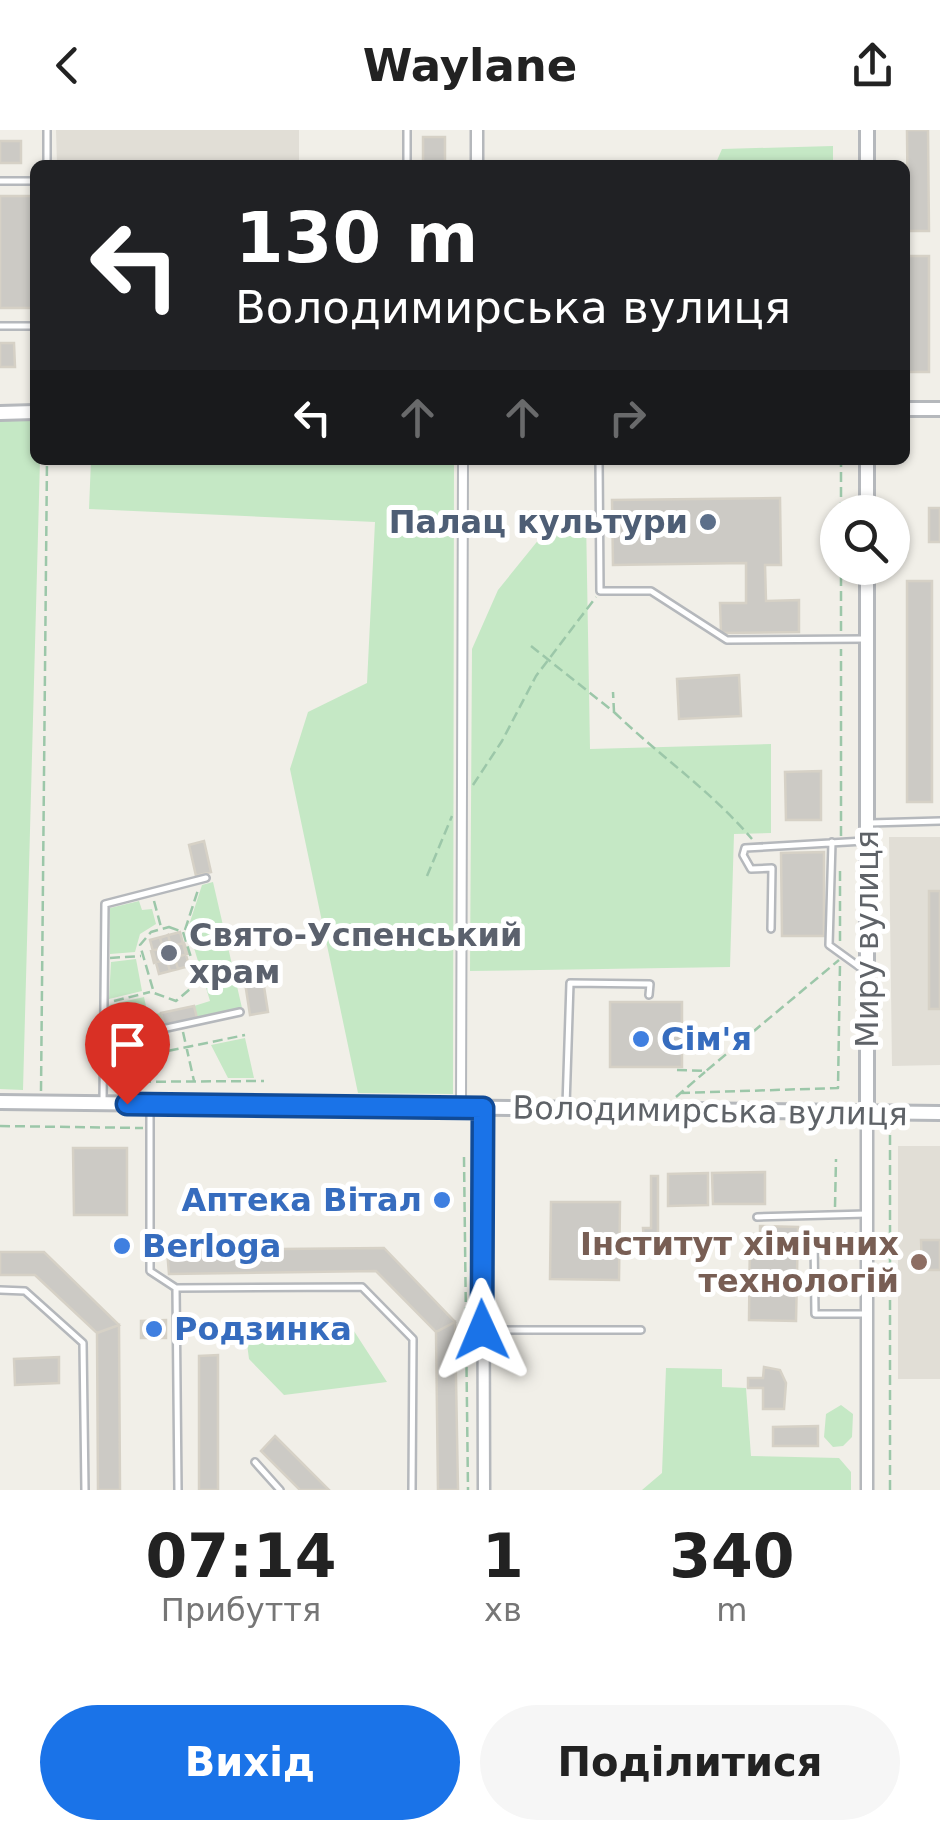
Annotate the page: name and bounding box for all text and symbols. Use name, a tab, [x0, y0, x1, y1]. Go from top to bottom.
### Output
icon: back	[40, 38, 95, 93]
icon: share	[845, 38, 900, 93]
text: Waylane	[363, 39, 577, 92]
text: 130 m	[235, 197, 478, 279]
icon: left	[70, 200, 200, 330]
text: Володимирська вулиця	[235, 281, 791, 334]
icon: left	[285, 390, 340, 445]
icon: ahead	[390, 390, 445, 445]
icon: ahead	[495, 390, 550, 445]
icon: right	[600, 390, 655, 445]
map controls	[820, 495, 910, 585]
button: search	[820, 495, 910, 585]
place label: Палац культури	[389, 503, 688, 541]
marker: Палац культури	[697, 511, 719, 533]
street label: Миру вулиця	[848, 830, 886, 1048]
place label: Свято-Успенський храм	[189, 916, 522, 991]
marker: Свято-Успенський храм	[158, 942, 180, 964]
pin	[85, 1002, 170, 1105]
icon: arrive	[100, 1017, 155, 1072]
place label: Сім'я	[661, 1020, 752, 1058]
marker: Сім'я	[630, 1028, 652, 1050]
street label: Володимирська вулиця	[512, 1089, 908, 1133]
place label: Аптека Вітал	[181, 1181, 422, 1219]
marker: Аптека Вітал	[431, 1189, 453, 1211]
place label: Інститут хімічних технологій	[580, 1225, 899, 1300]
place label: Berloga	[142, 1227, 281, 1265]
marker: Berloga	[111, 1235, 133, 1257]
marker: Інститут хімічних технологій	[908, 1251, 930, 1273]
position arrow	[430, 1278, 534, 1382]
place label: Родзинка	[174, 1310, 352, 1348]
marker: Родзинка	[143, 1318, 165, 1340]
text: 07:14	[146, 1521, 337, 1591]
text: 1	[482, 1521, 524, 1591]
text: 340	[669, 1521, 795, 1591]
text: Прибуття	[161, 1591, 321, 1629]
text: хв	[484, 1591, 522, 1629]
text: m	[716, 1591, 747, 1629]
button: Вихід	[40, 1705, 460, 1820]
button: Поділитися	[480, 1705, 900, 1820]

